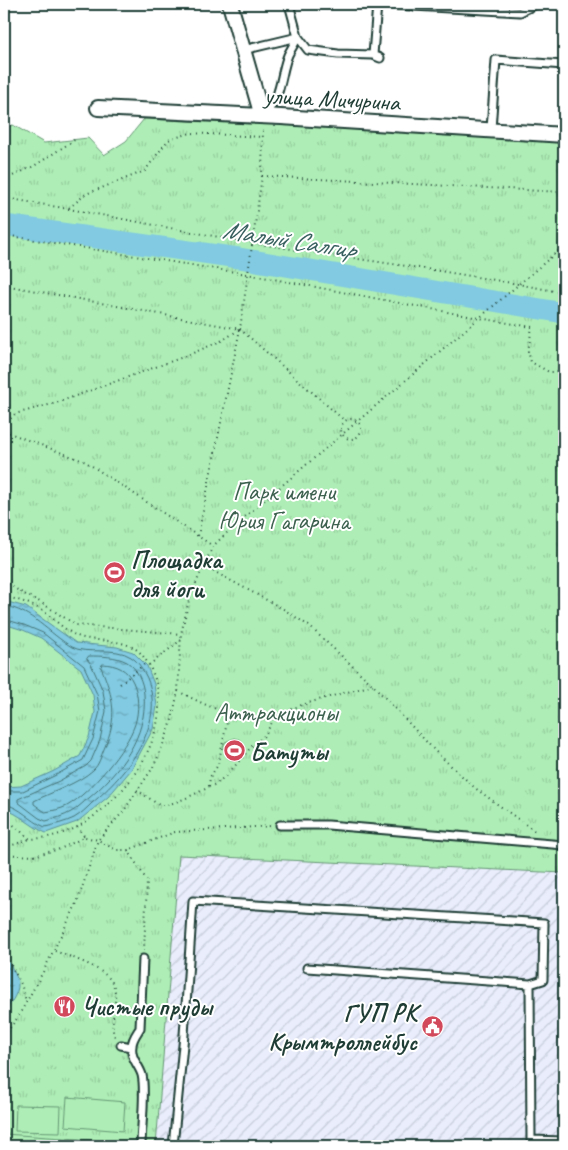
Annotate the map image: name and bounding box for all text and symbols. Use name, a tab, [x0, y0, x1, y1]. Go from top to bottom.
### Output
street label: улица Мичурина	[261, 79, 403, 119]
water label: Малый Салгир	[220, 213, 361, 267]
park label: Парк имени Юрия Гагарина	[219, 476, 352, 537]
place label: Площадка для йоги	[131, 544, 224, 605]
sports icon: Площадка для йоги	[103, 561, 127, 585]
park label: Аттракционы	[214, 697, 339, 729]
place label: Батуты	[250, 736, 330, 768]
sports icon: Батуты	[222, 739, 246, 763]
place label: Чистые пруды	[81, 991, 214, 1023]
restaurant icon: Чистые пруды	[53, 994, 77, 1018]
place label: ГУП РК Крымтроллейбус	[268, 997, 422, 1058]
public building icon: ГУП РК Крымтроллейбус	[421, 1014, 445, 1038]

